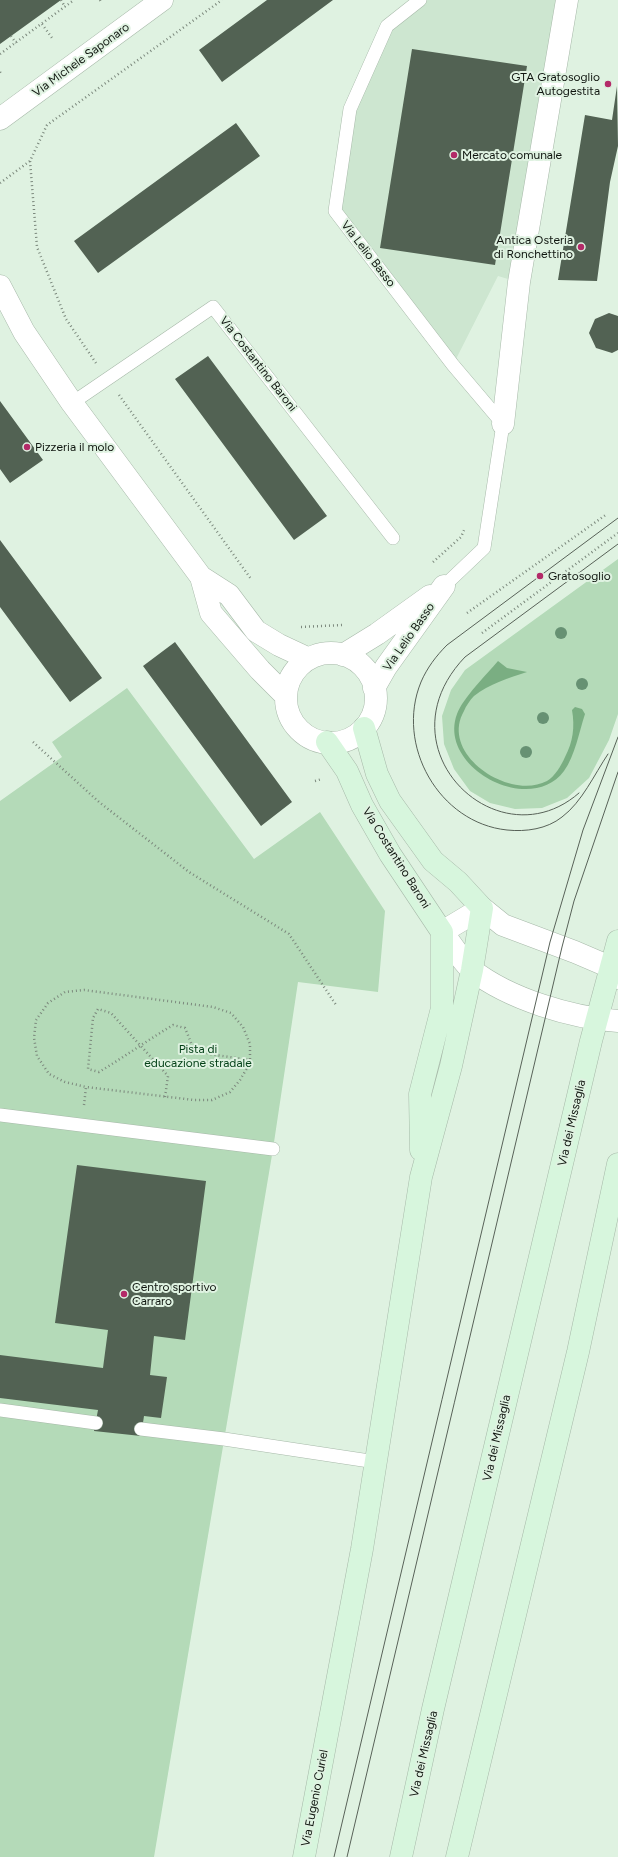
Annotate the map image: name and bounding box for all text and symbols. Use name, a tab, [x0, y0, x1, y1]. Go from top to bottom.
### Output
street label: Via Michele Saponaro	[30, 20, 132, 100]
place label: GTA Gratosoglio Autogestita	[511, 70, 600, 98]
marker: GTA Gratosoglio Autogestita	[603, 79, 613, 89]
place label: Mercato comunale	[462, 148, 562, 162]
marker: Mercato comunale	[449, 150, 459, 160]
street label: Via Lelio Basso	[338, 218, 398, 290]
place label: Antica Osteria di Ronchettino	[494, 233, 573, 261]
marker: Antica Osteria di Ronchettino	[576, 242, 586, 252]
street label: Via Costantino Baroni	[216, 314, 300, 414]
place label: Pizzeria il molo	[35, 440, 114, 454]
marker: Pizzeria il molo	[22, 442, 32, 452]
place label: Gratosoglio	[548, 569, 611, 583]
marker: Gratosoglio	[535, 571, 545, 581]
street label: Via Lelio Basso	[380, 600, 438, 674]
street label: Via Costantino Baroni	[359, 805, 433, 911]
park label: Pista di educazione stradale	[144, 1042, 252, 1070]
street label: Via dei Missaglia	[555, 1078, 589, 1168]
place label: Centro sportivo Carraro	[132, 1280, 216, 1308]
marker: Centro sportivo Carraro	[119, 1289, 129, 1299]
street label: Via dei Missaglia	[480, 1393, 514, 1483]
street label: Via dei Missaglia	[407, 1709, 441, 1799]
street label: Via Eugenio Curiel	[299, 1748, 331, 1848]

